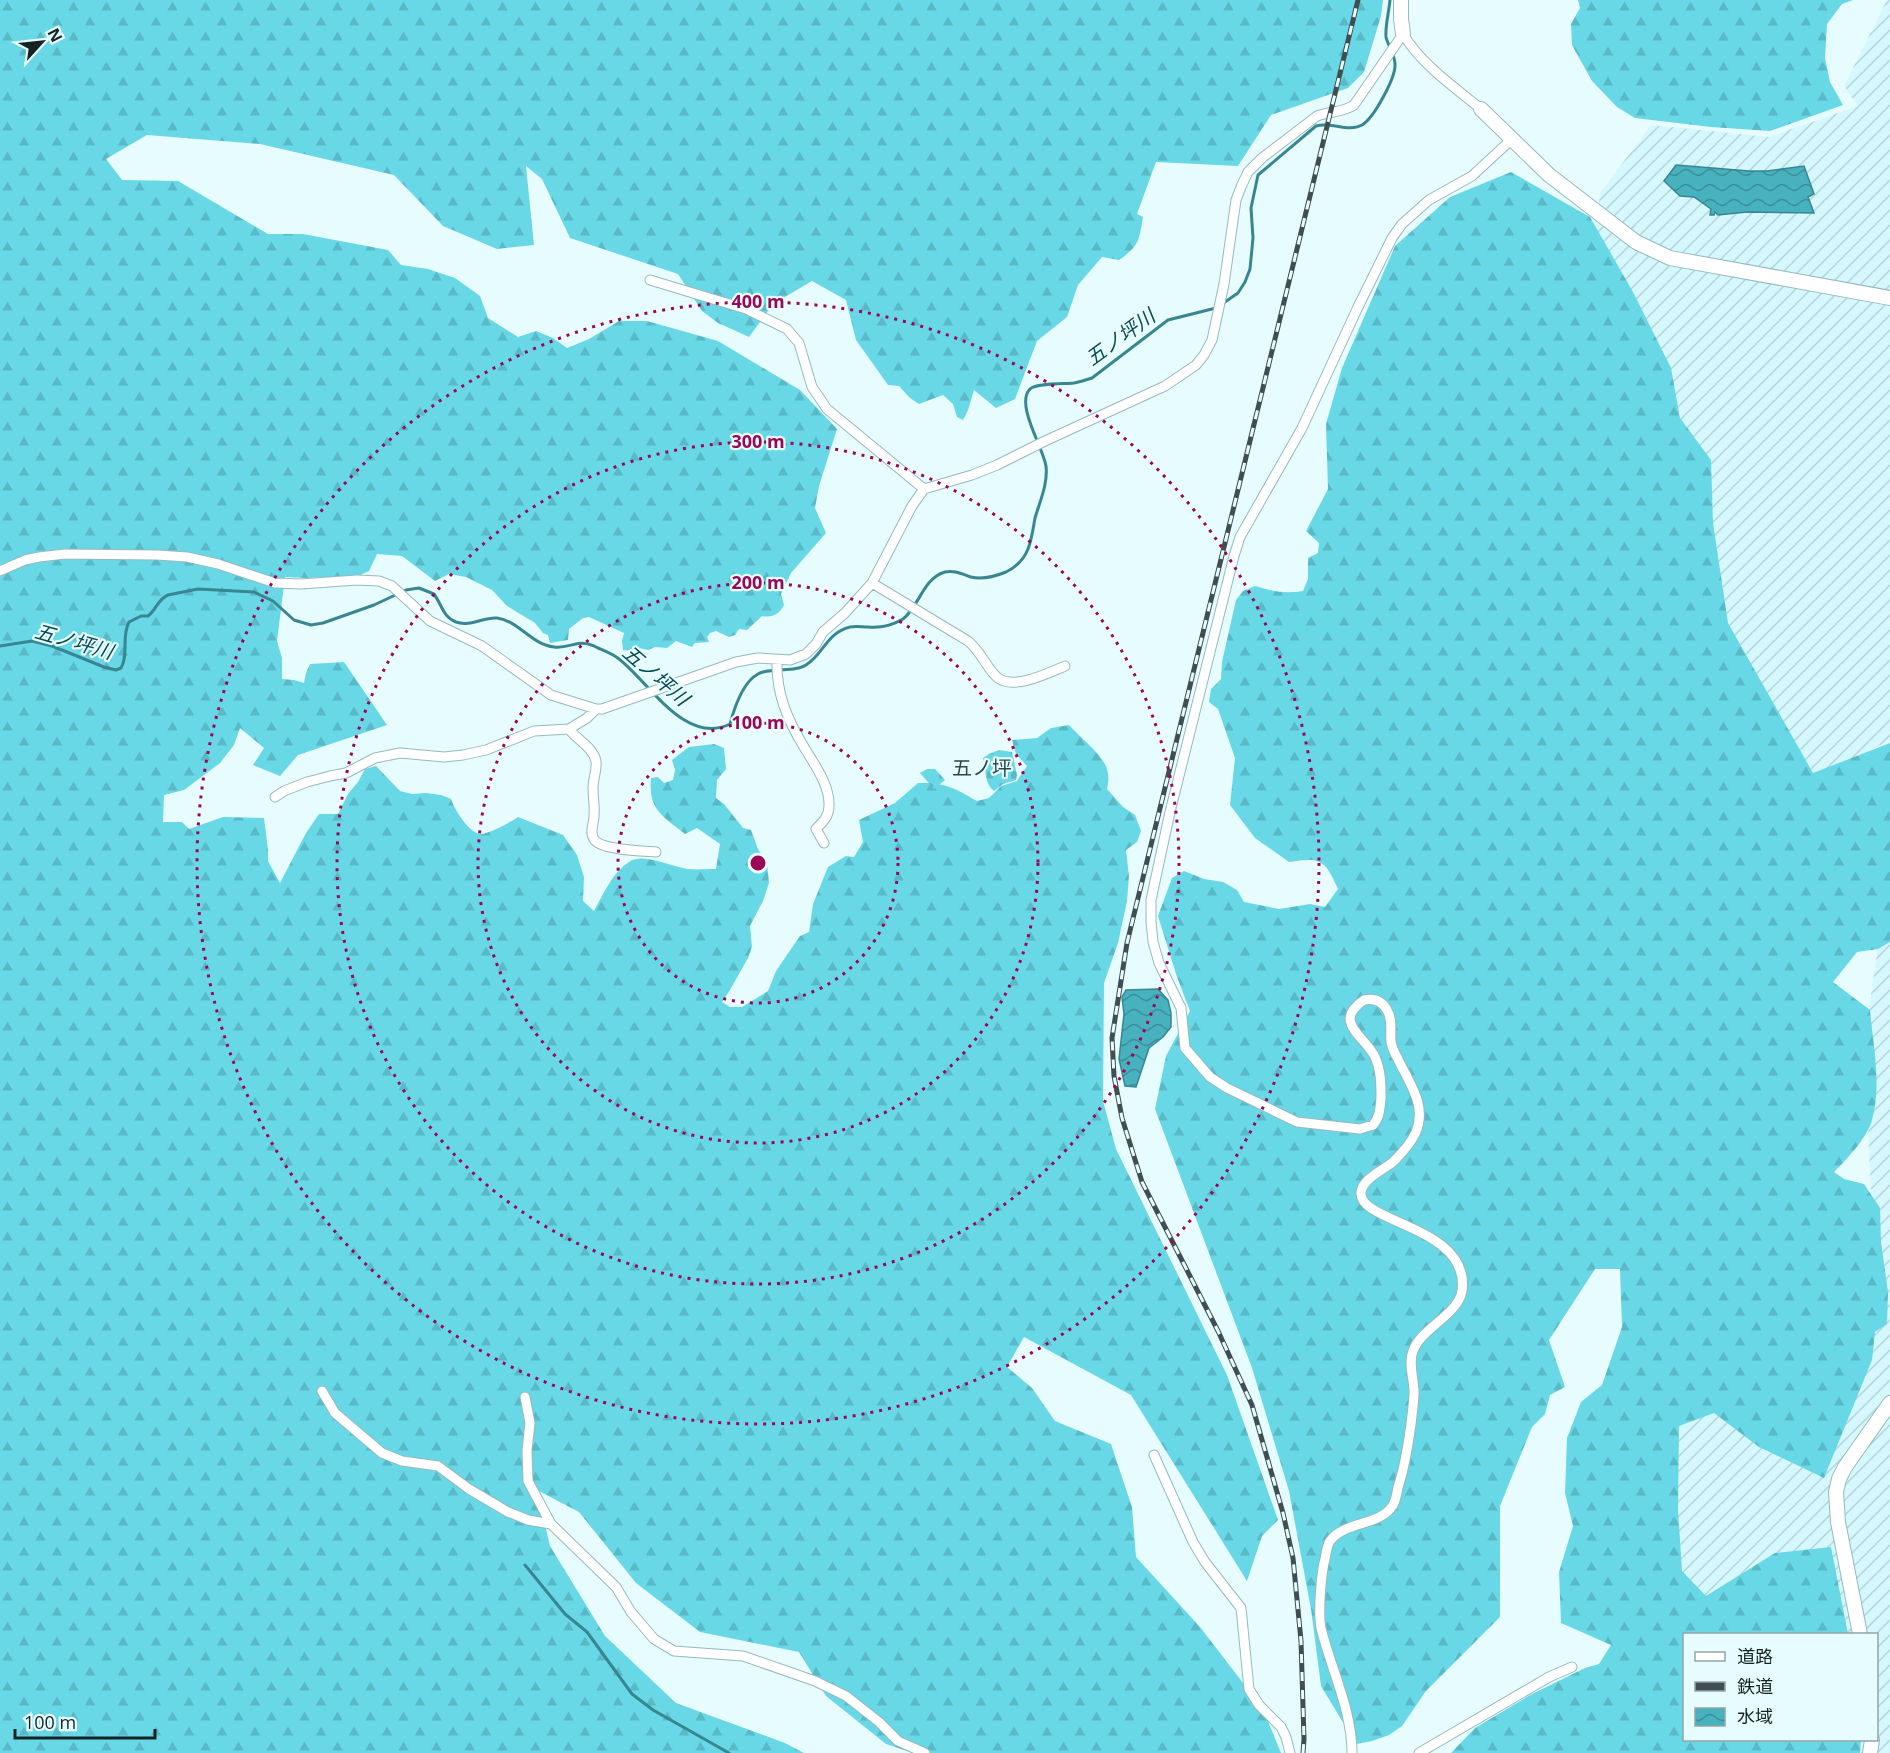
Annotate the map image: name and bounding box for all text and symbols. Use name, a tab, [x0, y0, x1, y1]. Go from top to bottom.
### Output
north arrow	[12, 12, 72, 72]
text: N	[43, 24, 68, 46]
text: 400 m	[731, 289, 785, 313]
water label: 五ノ坪川	[1080, 301, 1162, 371]
text: 300 m	[731, 429, 785, 453]
text: 200 m	[731, 570, 785, 594]
water label: 五ノ坪川	[32, 617, 118, 666]
water label: 五ノ坪川	[617, 639, 697, 713]
text: 100 m	[731, 710, 785, 734]
district label: 五ノ坪	[952, 754, 1012, 781]
centre of rings	[748, 853, 768, 873]
legend	[1683, 1633, 1878, 1741]
text: 道路	[1737, 1644, 1773, 1668]
text: 鉄道	[1737, 1674, 1773, 1698]
scale bar	[15, 1702, 154, 1740]
text: 水域	[1737, 1704, 1773, 1728]
text: 100 m	[24, 1710, 76, 1734]

